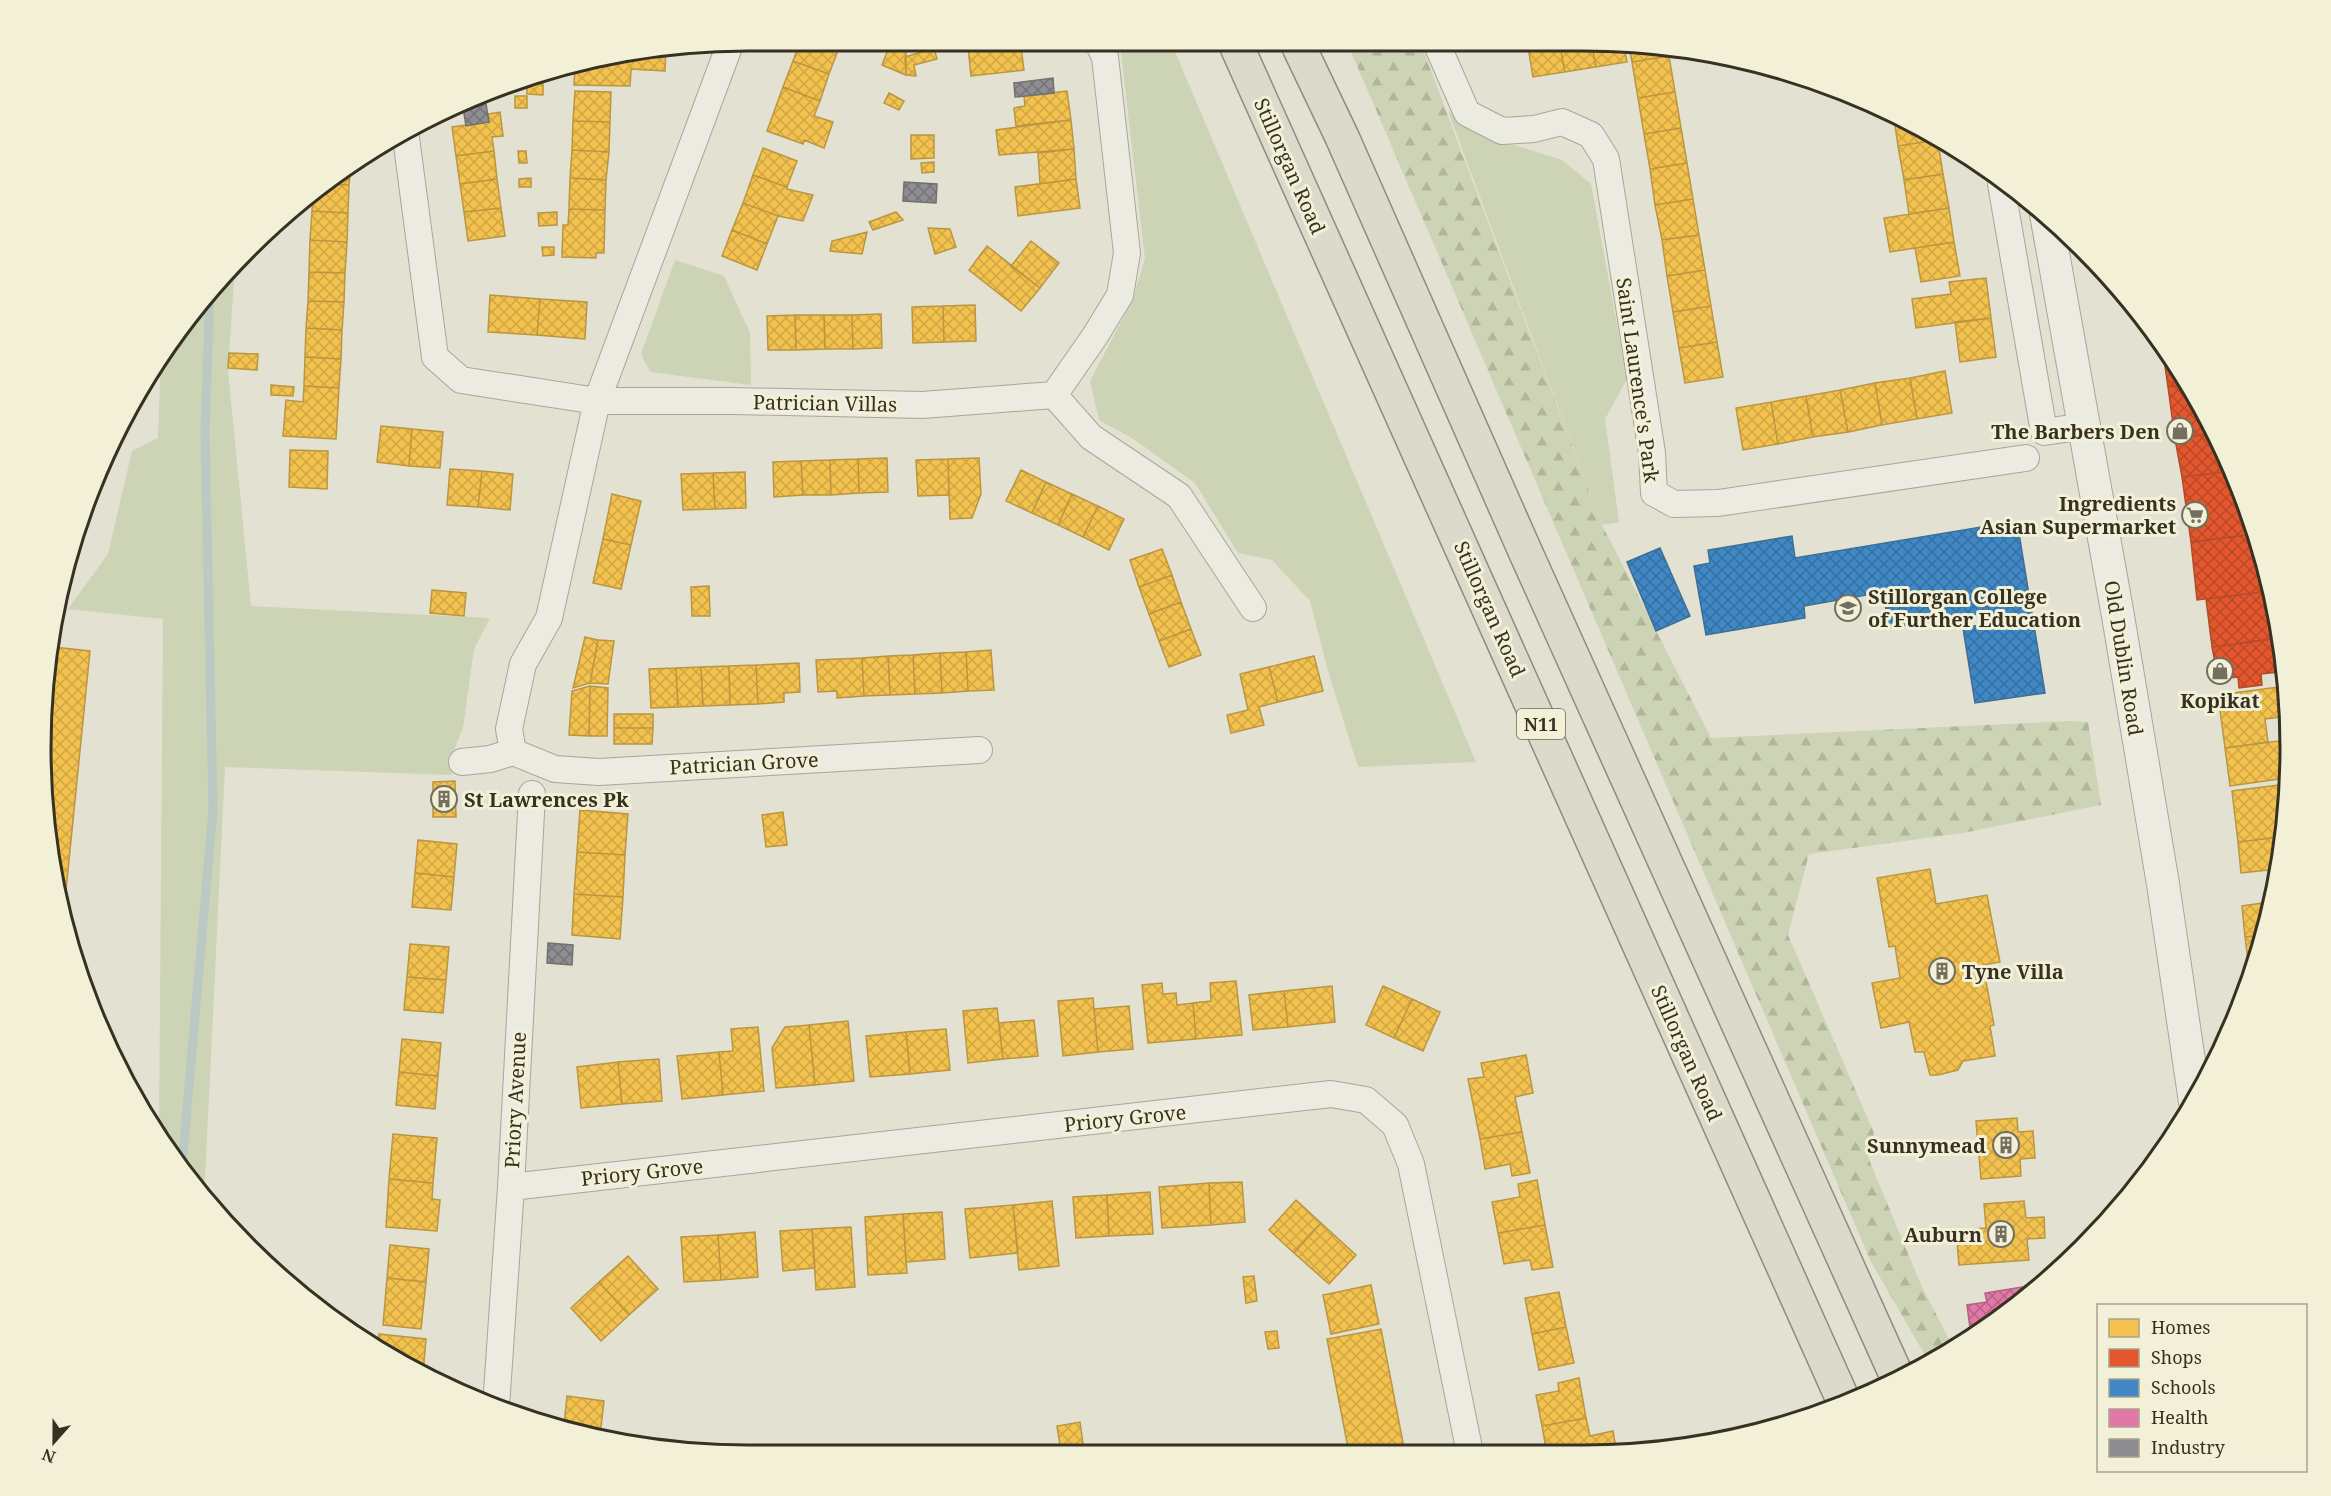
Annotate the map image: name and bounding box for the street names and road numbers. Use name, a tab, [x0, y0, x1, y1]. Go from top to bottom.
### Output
street label: Stillorgan Road	[1248, 94, 1332, 238]
street label: Saint Laurence's Park	[1610, 276, 1666, 485]
street label: Patrician Villas	[753, 388, 897, 418]
street label: Stillorgan Road	[1448, 537, 1532, 681]
street label: Old Dublin Road	[2098, 578, 2150, 738]
road number: N11	[1517, 709, 1565, 739]
street label: Patrician Grove	[669, 746, 819, 780]
street label: Stillorgan Road	[1645, 981, 1729, 1125]
street label: Priory Avenue	[498, 1031, 532, 1169]
street label: Priory Grove	[1062, 1098, 1188, 1138]
street label: Priory Grove	[579, 1152, 705, 1192]

